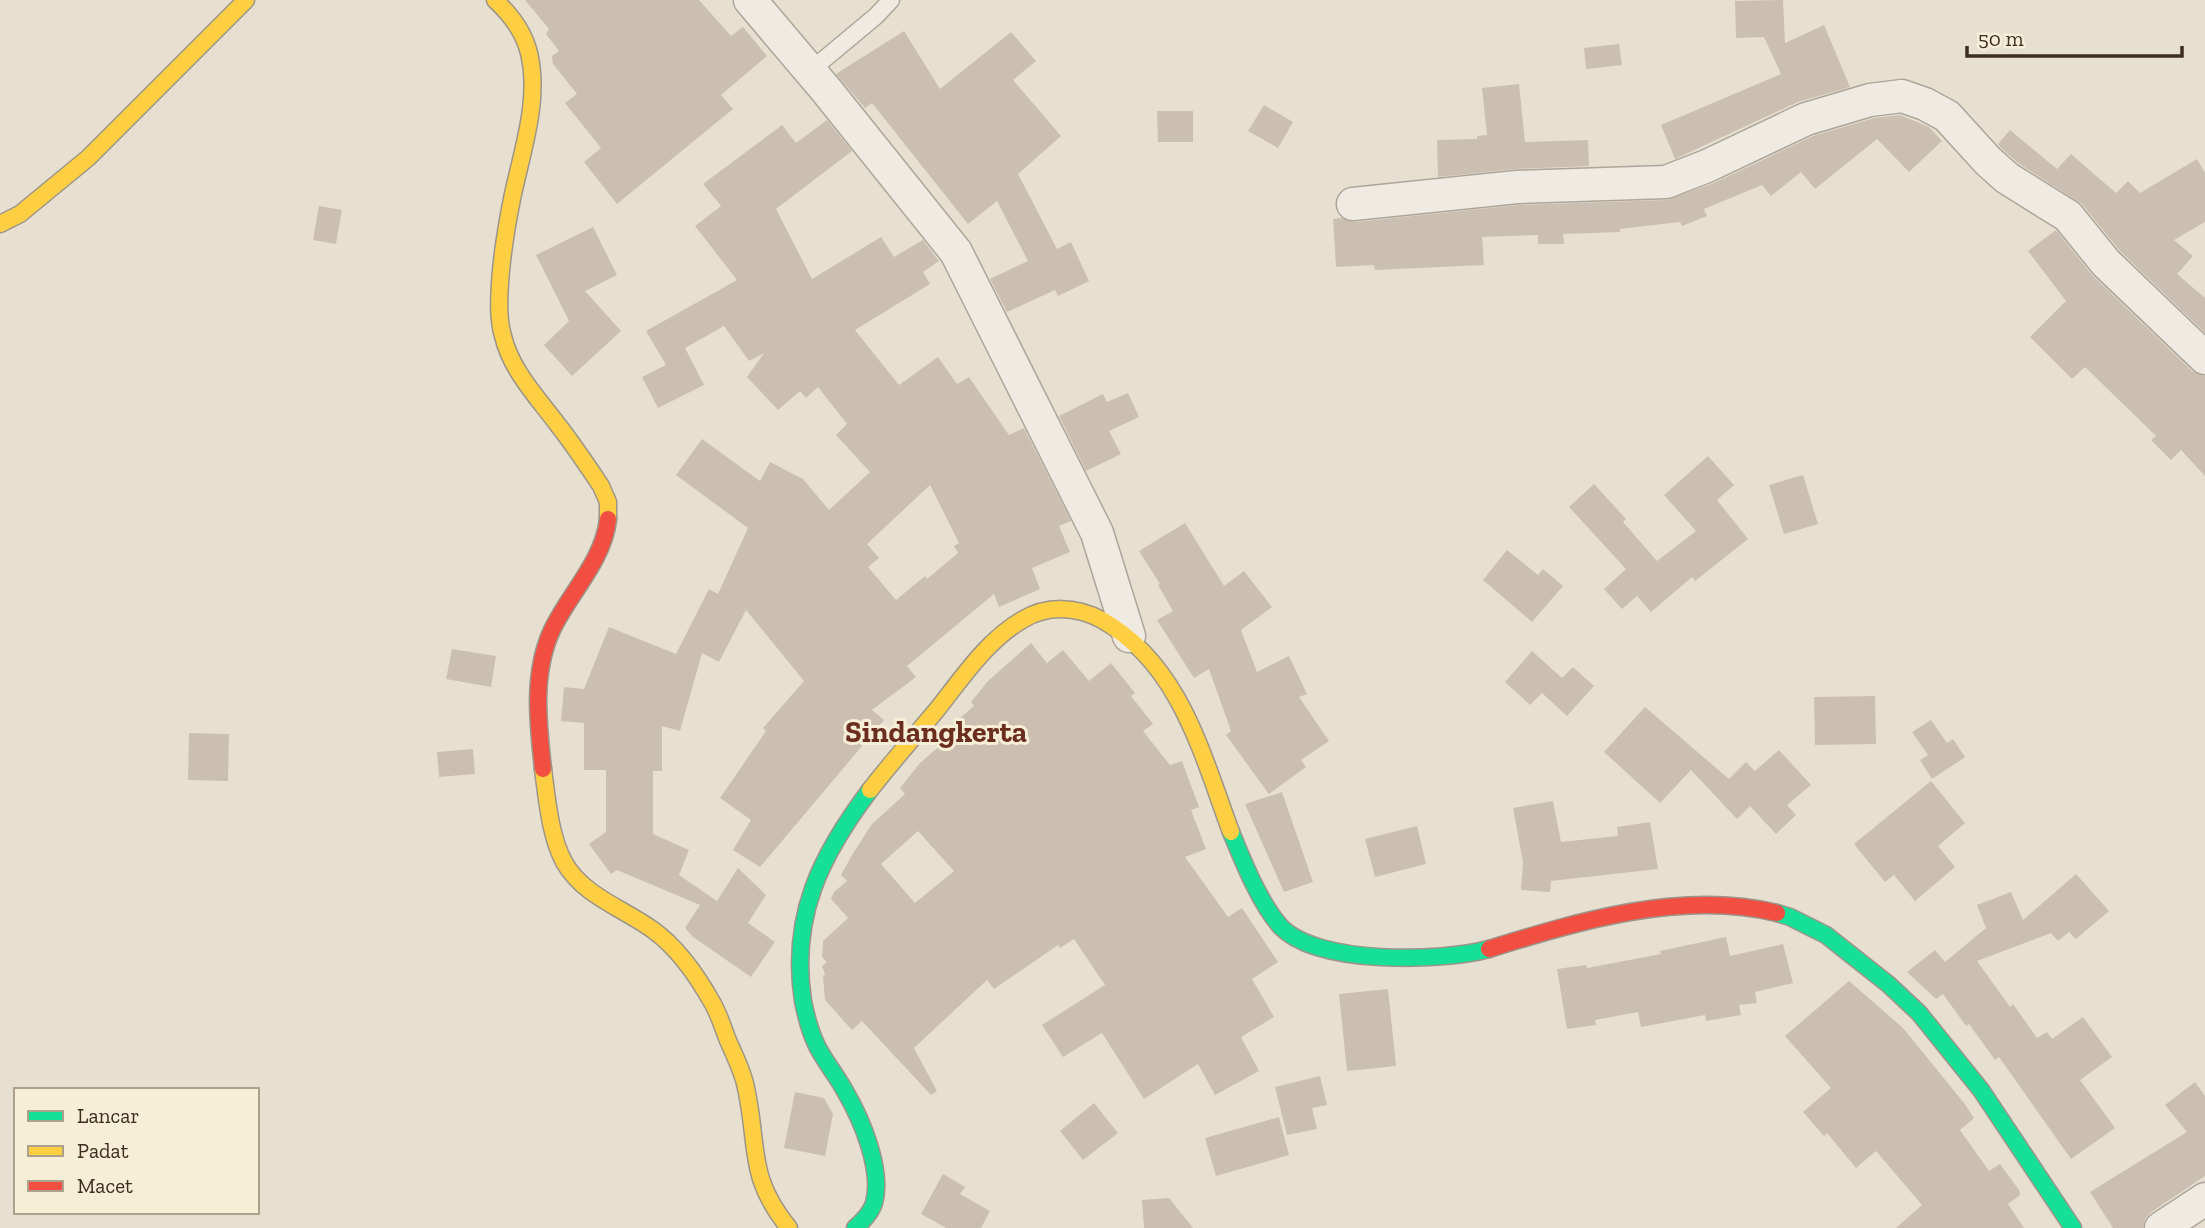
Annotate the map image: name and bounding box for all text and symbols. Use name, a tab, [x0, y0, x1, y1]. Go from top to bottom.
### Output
scale bar	[1967, 14, 2182, 58]
text: 50 m	[1978, 26, 2024, 51]
district label: Sindangkerta	[845, 714, 1027, 750]
legend	[14, 1088, 259, 1214]
text: Lancar	[77, 1103, 139, 1128]
text: Padat	[77, 1138, 129, 1163]
text: Macet	[77, 1173, 133, 1198]

